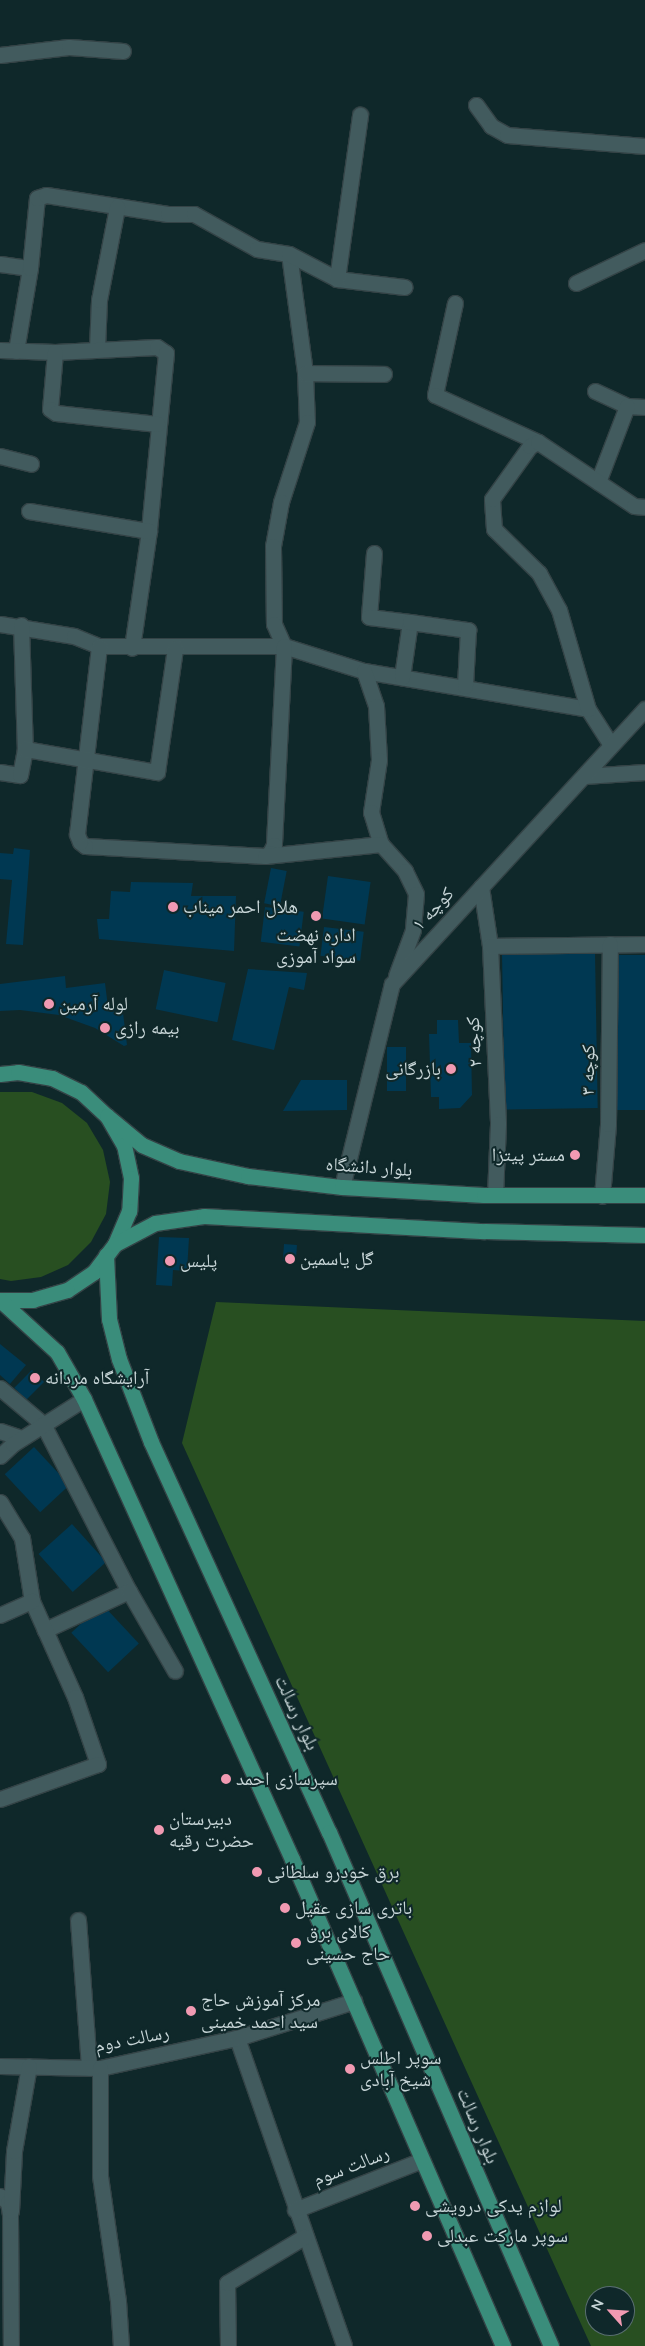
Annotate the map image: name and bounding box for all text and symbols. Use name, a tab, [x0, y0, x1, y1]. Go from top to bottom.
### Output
street label: کوچه ۱	[407, 883, 459, 935]
place label: هلال احمر میناب	[183, 896, 298, 918]
marker: هلال احمر میناب	[167, 901, 179, 913]
marker: اداره نهضت سواد آموزی	[310, 910, 322, 922]
place label: اداره نهضت سواد آموزی	[276, 924, 356, 968]
place label: لوله آرمین	[59, 993, 128, 1015]
marker: لوله آرمین	[43, 998, 55, 1010]
street label: کوچه ۲	[461, 1016, 487, 1068]
place label: بیمه رازی	[115, 1017, 179, 1039]
marker: بیمه رازی	[99, 1022, 111, 1034]
street label: کوچه ۳	[576, 1044, 600, 1096]
place label: بازرگانی	[385, 1058, 441, 1080]
marker: بازرگانی	[445, 1063, 457, 1075]
place label: مستر پیتزا	[492, 1144, 565, 1166]
marker: مستر پیتزا	[569, 1149, 581, 1161]
street label: بلوار دانشگاه	[325, 1153, 413, 1181]
place label: گل یاسمین	[300, 1248, 374, 1270]
place label: پلیس	[180, 1250, 217, 1272]
marker: گل یاسمین	[284, 1253, 296, 1265]
marker: پلیس	[164, 1255, 176, 1267]
place label: آرایشگاه مردانه	[45, 1367, 149, 1389]
marker: آرایشگاه مردانه	[29, 1372, 41, 1384]
street label: بلوار رسالت	[270, 1672, 324, 1754]
place label: سپرسازی احمد	[236, 1768, 338, 1790]
marker: سپرسازی احمد	[220, 1773, 232, 1785]
place label: دبیرستان حضرت رقیه	[169, 1808, 254, 1852]
marker: دبیرستان حضرت رقیه	[153, 1824, 165, 1836]
place label: برق خودرو سلطانی	[267, 1861, 399, 1883]
marker: برق خودرو سلطانی	[251, 1866, 263, 1878]
place label: باتری سازی عقیل	[295, 1897, 412, 1919]
marker: باتری سازی عقیل	[279, 1902, 291, 1914]
place label: کالای برق حاج حسینی	[306, 1921, 390, 1965]
marker: کالای برق حاج حسینی	[290, 1937, 302, 1949]
place label: مرکز آموزش حاج سید احمد خمینی	[201, 1989, 320, 2033]
marker: مرکز آموزش حاج سید احمد خمینی	[185, 2005, 197, 2017]
street label: رسالت دوم	[93, 2021, 171, 2057]
place label: سوپر اطلس شیخ آبادی	[360, 2047, 442, 2091]
marker: سوپر اطلس شیخ آبادی	[344, 2063, 356, 2075]
street label: بلوار رسالت	[452, 2085, 504, 2167]
street label: رسالت سوم	[310, 2141, 392, 2191]
place label: لوازم یدکی درویشی	[425, 2195, 562, 2217]
marker: لوازم یدکی درویشی	[409, 2200, 421, 2212]
place label: سوپر مارکت عبدلی	[437, 2225, 568, 2247]
marker: سوپر مارکت عبدلی	[421, 2230, 433, 2242]
north arrow	[585, 2286, 635, 2336]
text: N	[587, 2296, 608, 2314]

